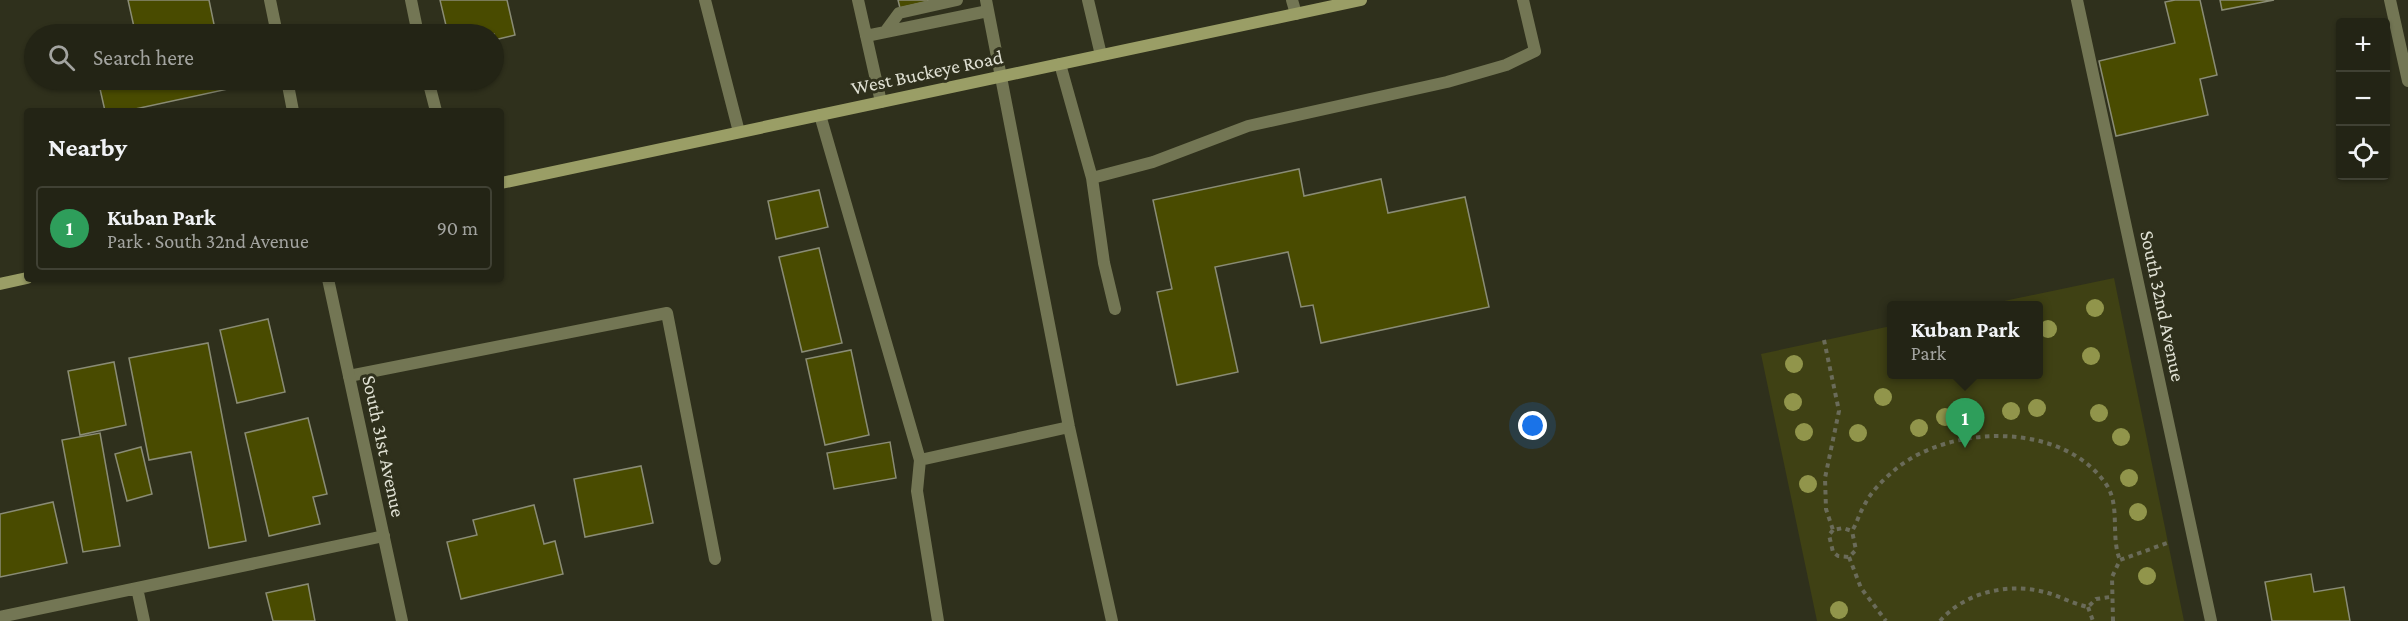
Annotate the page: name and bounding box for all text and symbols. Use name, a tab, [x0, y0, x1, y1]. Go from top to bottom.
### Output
map controls	[2336, 18, 2390, 180]
button: +	[2336, 18, 2390, 72]
search box	[24, 24, 504, 90]
icon: search	[45, 41, 78, 74]
text: Search here	[93, 45, 194, 70]
street label: West Buckeye Road	[849, 45, 1006, 100]
button: −	[2336, 72, 2390, 126]
button: locate	[2336, 126, 2390, 180]
text: Nearby	[48, 133, 127, 162]
text: Kuban Park	[107, 205, 216, 230]
text: 1	[66, 217, 73, 239]
text: 90 m	[437, 217, 478, 239]
street label: South 32nd Avenue	[2136, 228, 2190, 384]
text: Park · South 32nd Avenue	[107, 230, 309, 252]
popup	[1887, 301, 2043, 379]
text: Kuban Park	[1911, 317, 2019, 342]
text: Park	[1911, 342, 1946, 364]
street label: South 31st Avenue	[358, 373, 410, 519]
pin: 1	[1946, 398, 1984, 448]
your location	[1518, 411, 1547, 440]

